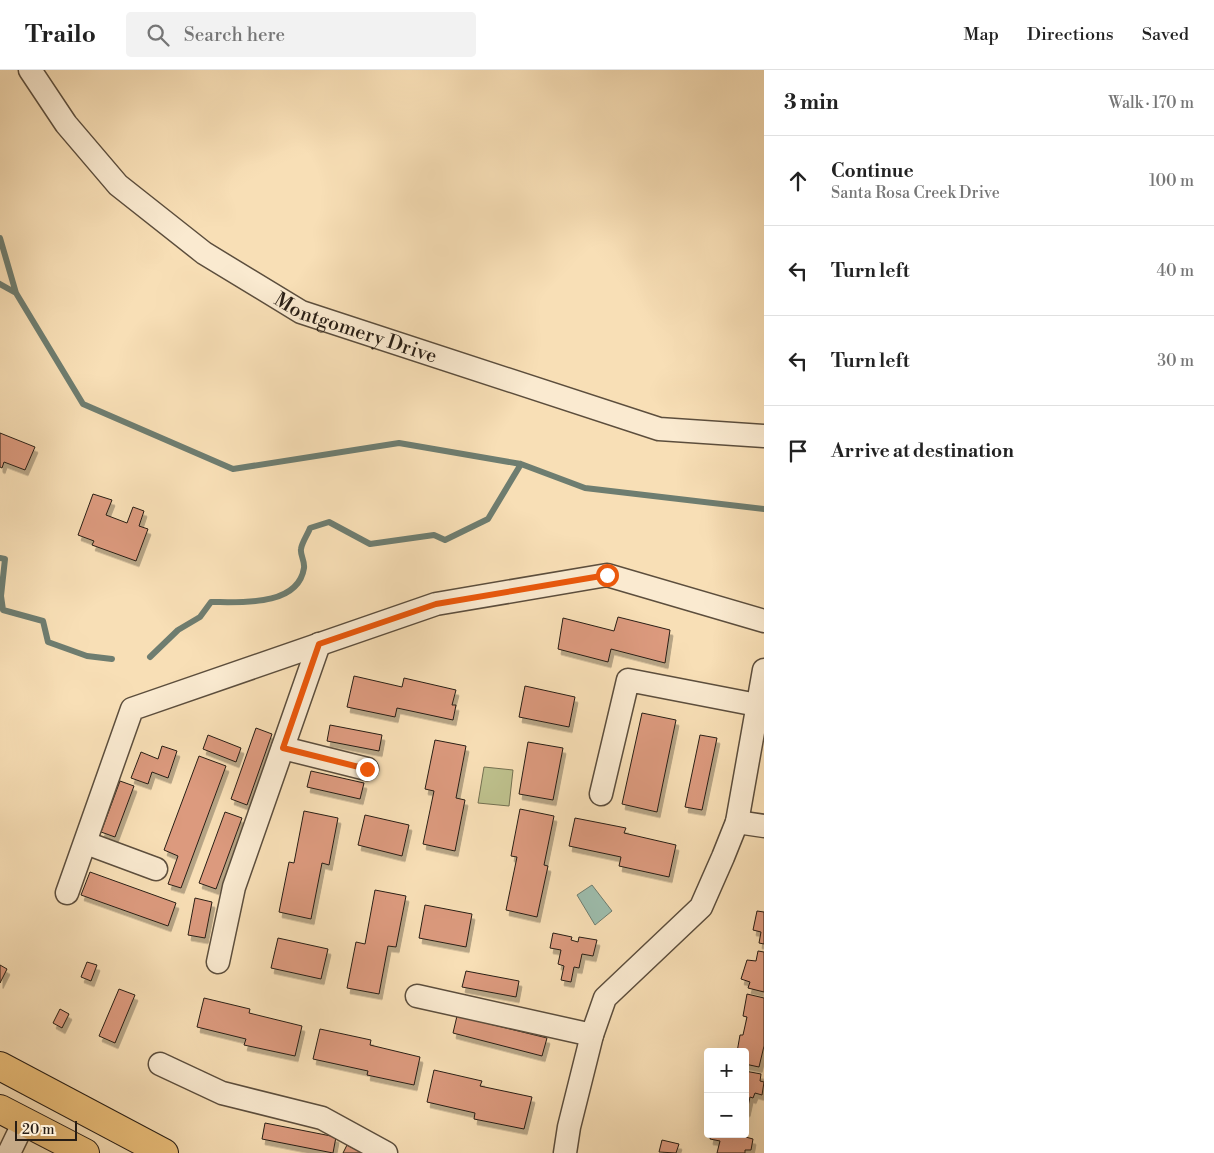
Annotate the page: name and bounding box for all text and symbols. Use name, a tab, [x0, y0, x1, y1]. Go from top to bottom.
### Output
search box	[126, 12, 476, 57]
text: Trailo	[25, 20, 96, 50]
icon: search	[144, 21, 172, 49]
text: Search here	[184, 23, 285, 47]
text: Map	[963, 23, 999, 46]
text: Directions	[1027, 23, 1114, 46]
text: Saved	[1142, 23, 1189, 46]
text: 3 min	[784, 90, 839, 116]
text: Walk · 170 m	[1108, 93, 1194, 113]
text: Continue	[831, 159, 914, 183]
icon: ahead	[784, 167, 812, 195]
text: 100 m	[1149, 171, 1194, 191]
text: Santa Rosa Creek Drive	[831, 183, 1000, 203]
icon: left	[784, 257, 812, 285]
text: Turn left	[831, 259, 910, 283]
text: 40 m	[1157, 261, 1194, 281]
street label: Montgomery Drive	[269, 288, 440, 370]
icon: left	[784, 347, 812, 375]
text: Turn left	[831, 349, 910, 373]
text: 30 m	[1157, 351, 1194, 371]
icon: arrive	[784, 437, 812, 465]
text: Arrive at destination	[831, 439, 1014, 463]
route start	[596, 564, 619, 587]
route end	[356, 758, 379, 781]
map controls	[704, 1048, 749, 1138]
button: +	[704, 1048, 749, 1093]
button: −	[704, 1093, 749, 1138]
scale bar	[15, 1118, 78, 1141]
text: 20 m	[22, 1121, 54, 1139]

